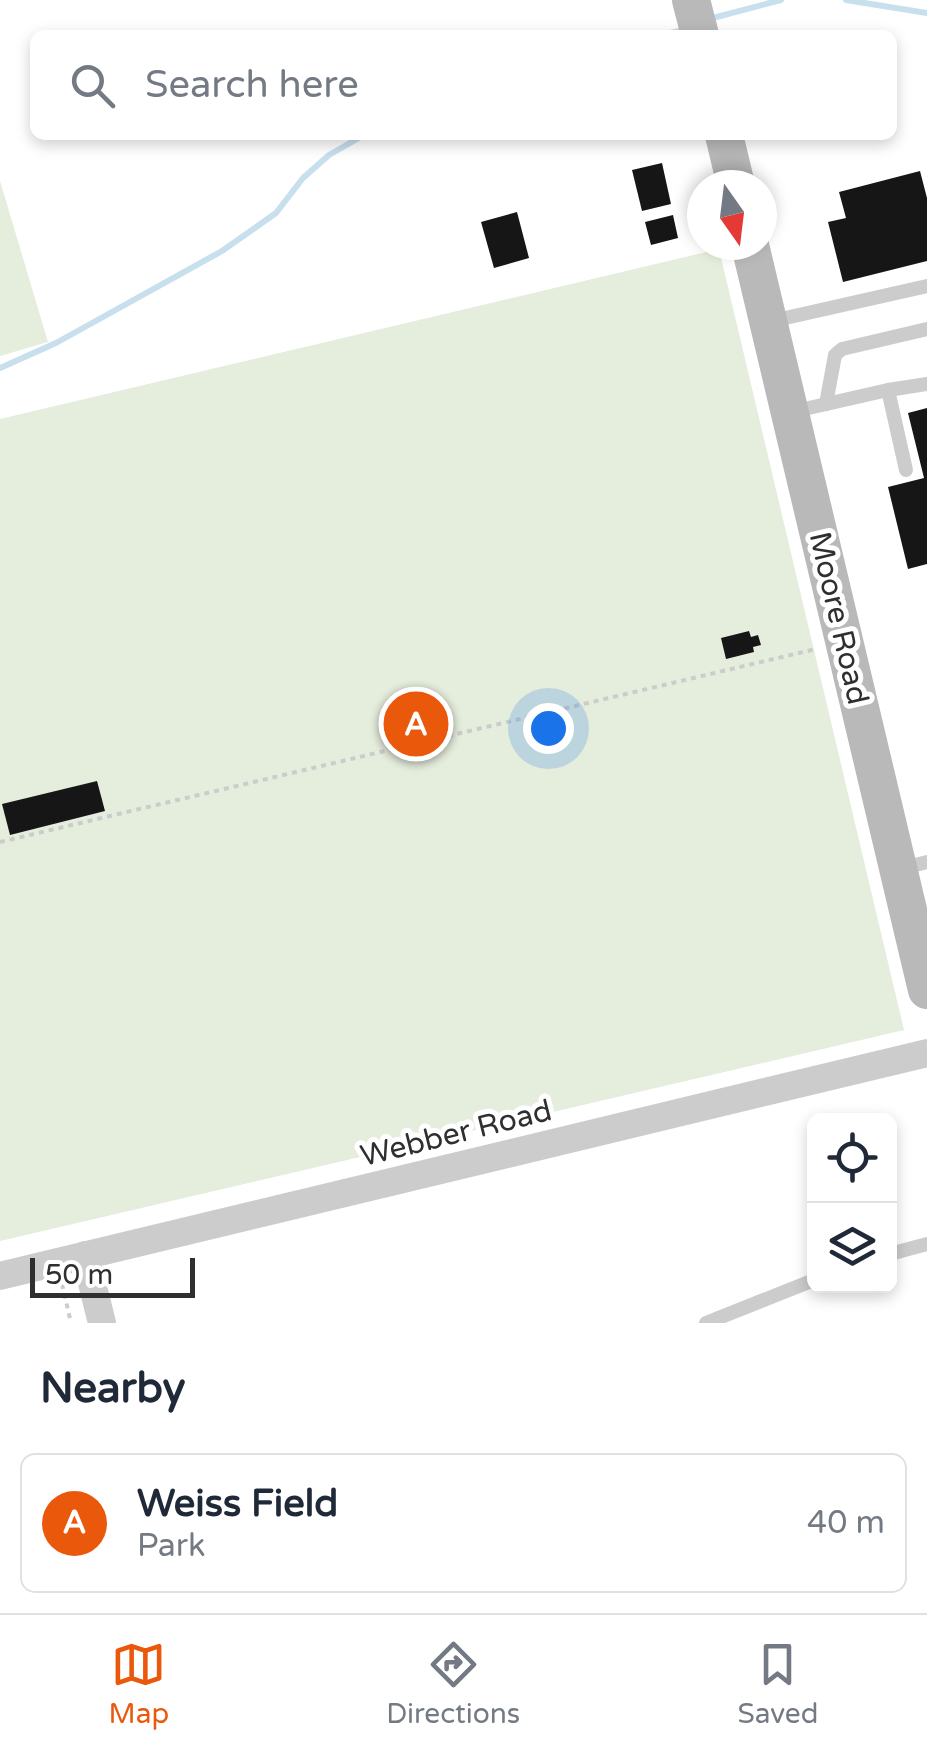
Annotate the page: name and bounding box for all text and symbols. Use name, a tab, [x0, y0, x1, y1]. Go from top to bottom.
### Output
search box	[30, 30, 897, 140]
icon: search	[65, 58, 120, 113]
text: Search here	[145, 62, 359, 108]
north arrow	[687, 170, 777, 260]
street label: Moore Road	[801, 528, 876, 708]
pin: A	[384, 686, 448, 762]
your location	[523, 703, 574, 754]
street label: Webber Road	[357, 1092, 555, 1175]
map controls	[807, 1113, 897, 1293]
button: locate	[807, 1113, 897, 1203]
button: layers	[807, 1203, 897, 1293]
scale bar	[30, 1253, 195, 1298]
text: 50 m	[45, 1258, 113, 1292]
text: Nearby	[40, 1363, 185, 1414]
text: Weiss Field	[137, 1481, 338, 1527]
text: A	[63, 1504, 86, 1542]
text: 40 m	[807, 1504, 885, 1542]
text: Park	[137, 1527, 205, 1565]
tab: Map	[109, 1637, 169, 1731]
tab: Directions	[386, 1637, 520, 1731]
tab: Saved	[737, 1637, 818, 1731]

